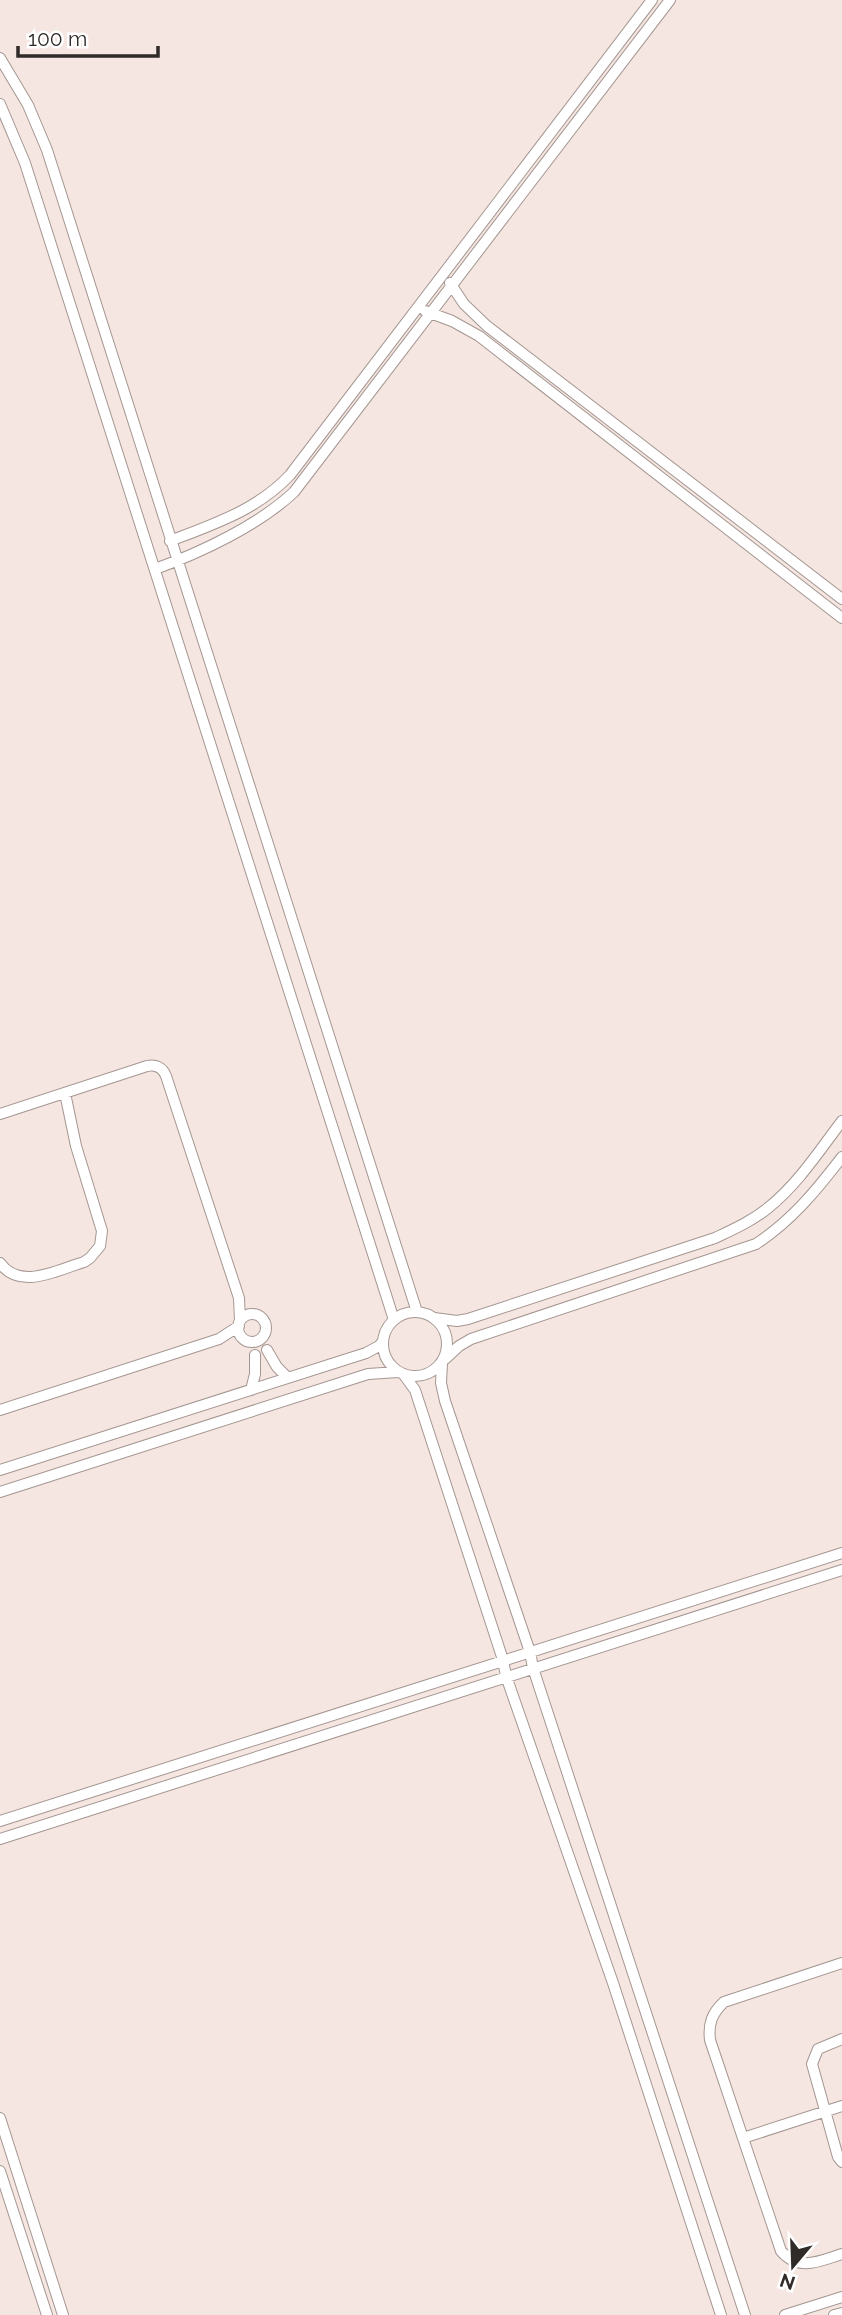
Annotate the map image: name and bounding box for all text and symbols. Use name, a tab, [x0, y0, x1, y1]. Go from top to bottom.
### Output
scale bar	[18, 14, 158, 58]
text: 100 m	[28, 26, 87, 51]
north arrow	[758, 2231, 828, 2301]
text: N	[777, 2269, 798, 2295]

